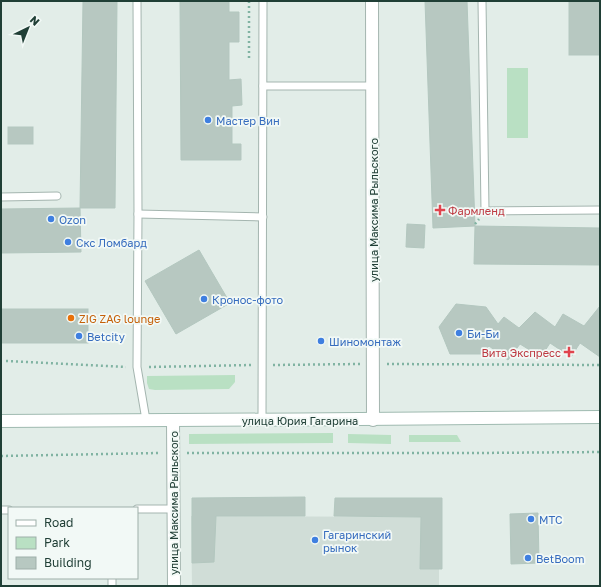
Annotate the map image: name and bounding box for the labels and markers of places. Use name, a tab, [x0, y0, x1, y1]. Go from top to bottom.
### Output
place label: Мастер Вин	[216, 114, 280, 127]
marker: Мастер Вин	[203, 115, 213, 125]
place label: Фармленд	[448, 204, 505, 217]
marker: Фармленд	[435, 205, 445, 215]
place label: Ozon	[59, 213, 86, 226]
marker: Ozon	[46, 214, 56, 224]
place label: Скс Ломбард	[76, 236, 147, 249]
marker: Скс Ломбард	[63, 237, 73, 247]
place label: Кронос-фото	[212, 293, 283, 306]
marker: Кронос-фото	[199, 294, 209, 304]
place label: ZIG ZAG lounge	[79, 312, 160, 325]
marker: ZIG ZAG lounge	[66, 313, 76, 323]
place label: Би-Би	[467, 327, 499, 340]
marker: Би-Би	[454, 328, 464, 338]
place label: Betcity	[87, 330, 125, 343]
marker: Betcity	[74, 331, 84, 341]
place label: Шиномонтаж	[329, 335, 401, 348]
marker: Шиномонтаж	[316, 336, 326, 346]
place label: Вита Экспресс	[481, 346, 561, 359]
marker: Вита Экспресс	[564, 347, 574, 357]
place label: МТС	[539, 513, 563, 526]
marker: МТС	[526, 514, 536, 524]
place label: Гагаринский рынок	[323, 528, 391, 554]
marker: Гагаринский рынок	[310, 535, 320, 545]
place label: BetBoom	[536, 552, 584, 565]
marker: BetBoom	[523, 553, 533, 563]

